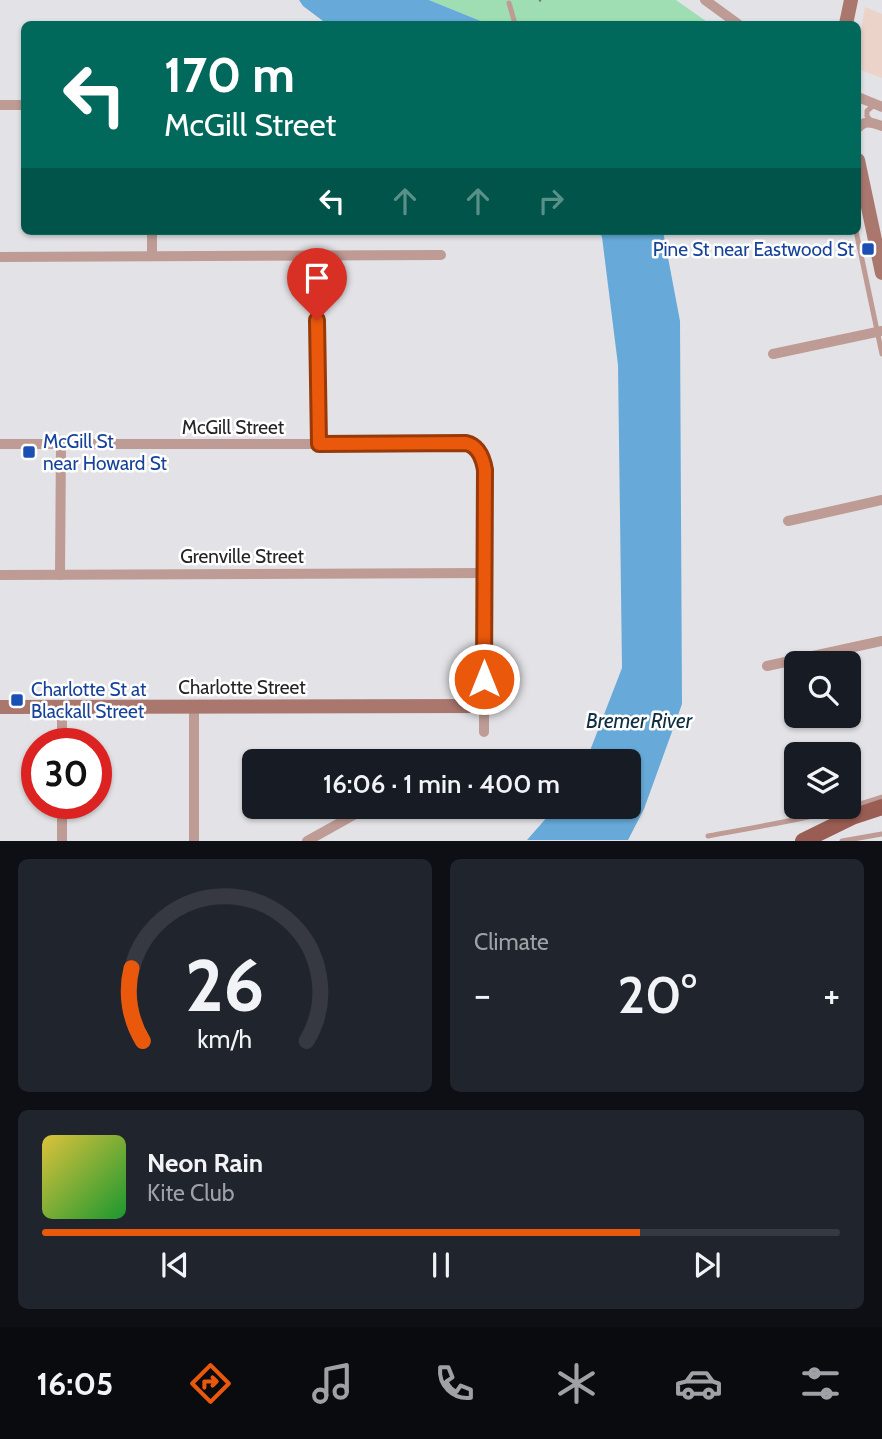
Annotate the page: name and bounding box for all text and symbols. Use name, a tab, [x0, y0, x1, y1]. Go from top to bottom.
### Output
text: 170 m	[164, 45, 295, 104]
icon: left	[49, 49, 140, 140]
text: McGill Street	[164, 105, 336, 144]
icon: left	[313, 182, 351, 220]
icon: ahead	[386, 182, 424, 220]
icon: ahead	[459, 182, 497, 220]
icon: right	[532, 182, 570, 220]
place label: Pine St near Eastwood St	[653, 238, 855, 261]
marker: Pine St near Eastwood St	[860, 241, 876, 257]
pin	[287, 248, 347, 320]
icon: arrive	[298, 259, 336, 297]
street label: McGill Street	[182, 416, 285, 439]
place label: McGill St near Howard St	[43, 430, 167, 475]
marker: McGill St near Howard St	[21, 444, 37, 460]
street label: Grenville Street	[180, 545, 304, 568]
position arrow	[447, 642, 521, 716]
map controls	[784, 651, 861, 819]
button: search	[784, 651, 861, 728]
street label: Charlotte Street	[178, 676, 306, 699]
place label: Charlotte St at Blackall Street	[31, 678, 147, 723]
marker: Charlotte St at Blackall Street	[9, 692, 25, 708]
water label: Bremer River	[586, 708, 694, 733]
speed limit sign: 30	[21, 728, 112, 819]
button: layers	[784, 742, 861, 819]
text: 16:06 · 1 min · 400 m	[323, 768, 560, 800]
text: Climate	[474, 928, 549, 956]
text: 26	[185, 942, 265, 1030]
text: 20°	[617, 963, 697, 1026]
text: −	[474, 971, 491, 1018]
text: +	[823, 971, 840, 1018]
text: km/h	[198, 1024, 252, 1054]
text: Neon Rain	[147, 1147, 263, 1179]
text: Kite Club	[147, 1179, 234, 1207]
icon: previous	[156, 1246, 194, 1284]
icon: pause	[422, 1246, 460, 1284]
icon: next	[688, 1246, 726, 1284]
icon: directions	[186, 1359, 235, 1408]
icon: music	[308, 1359, 357, 1408]
icon: phone	[430, 1359, 479, 1408]
icon: climate	[552, 1359, 601, 1408]
icon: car	[674, 1359, 723, 1408]
icon: filters	[796, 1359, 845, 1408]
text: 16:05	[37, 1364, 113, 1403]

